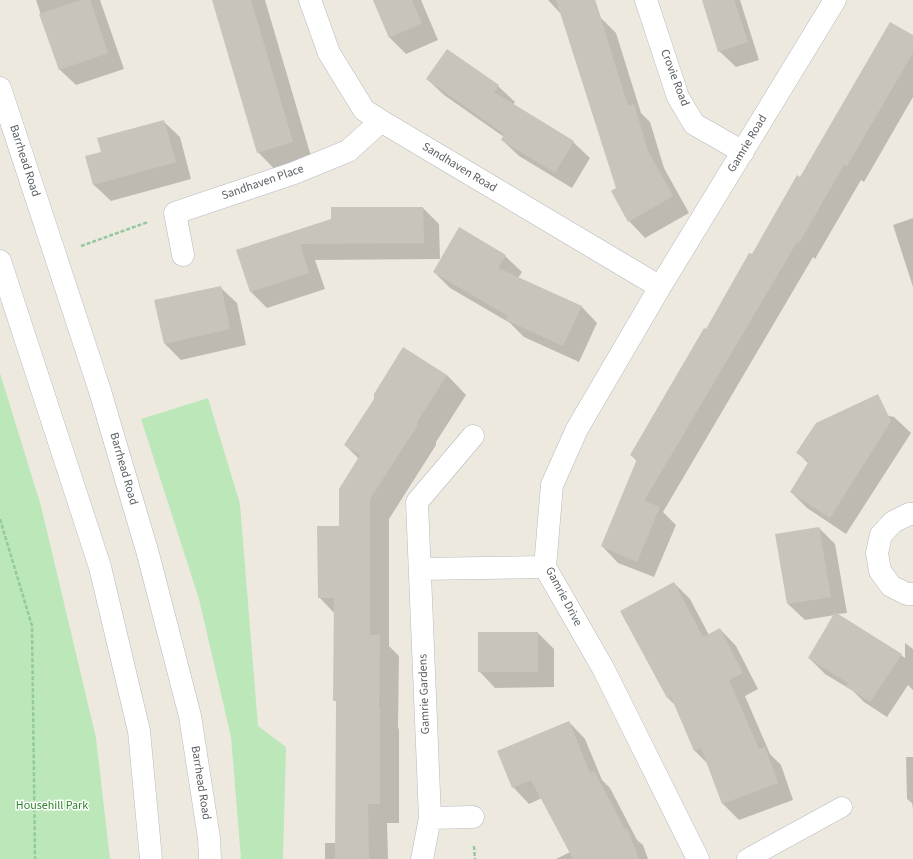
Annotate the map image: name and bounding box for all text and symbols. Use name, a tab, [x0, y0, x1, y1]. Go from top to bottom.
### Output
street label: Crovie Road	[657, 47, 691, 109]
street label: Gamrie Road	[725, 113, 771, 175]
street label: Barrhead Road	[6, 123, 42, 199]
street label: Sandhaven Road	[419, 140, 499, 196]
street label: Sandhaven Place	[220, 162, 306, 204]
street label: Barrhead Road	[106, 431, 140, 507]
street label: Gamrie Drive	[541, 565, 585, 629]
street label: Gamrie Gardens	[416, 653, 434, 735]
street label: Barrhead Road	[187, 745, 213, 821]
park label: Househill Park	[16, 799, 88, 813]

